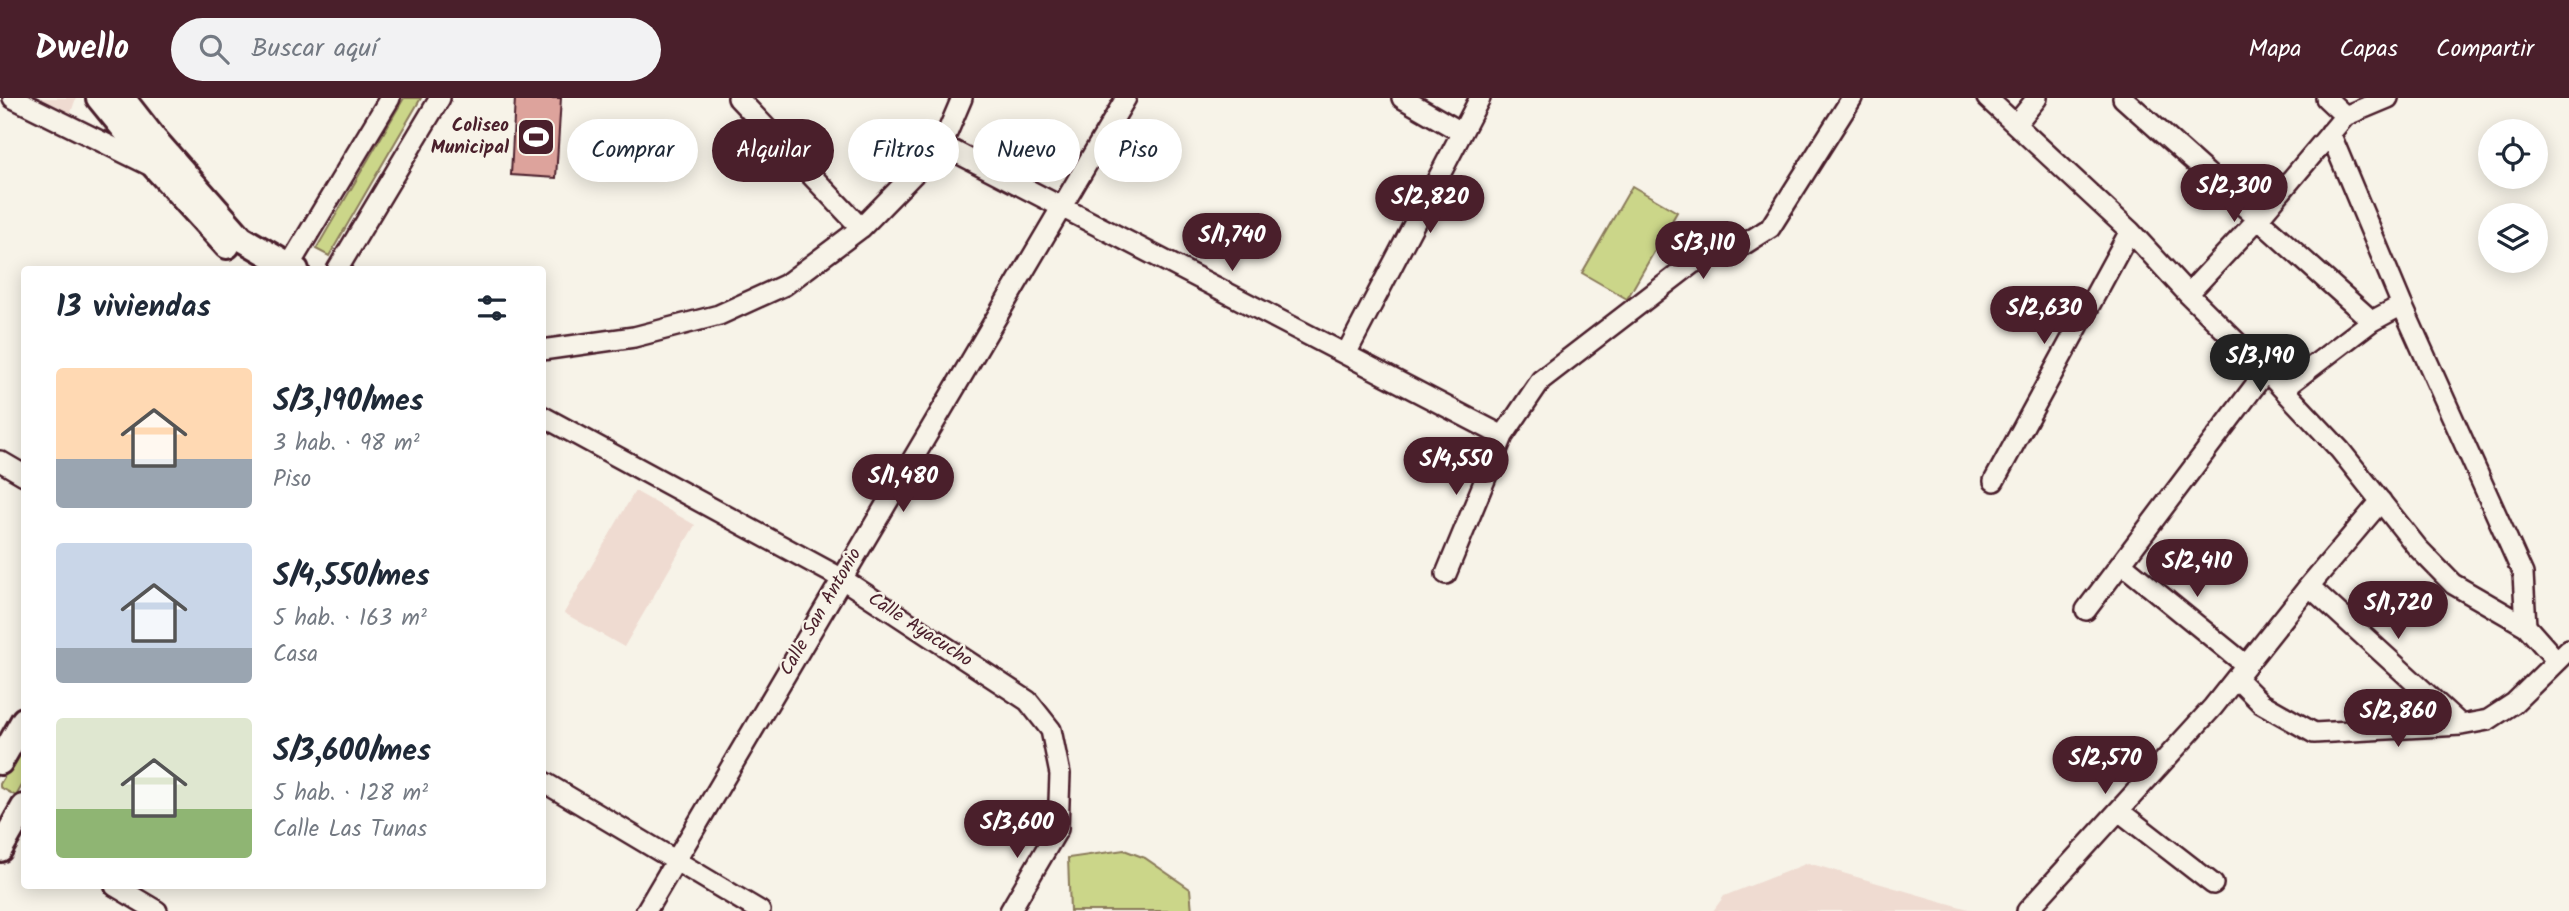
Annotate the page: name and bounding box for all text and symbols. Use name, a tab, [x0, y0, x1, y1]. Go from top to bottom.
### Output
search box	[171, 18, 661, 81]
text: Dwello	[35, 23, 129, 76]
text: Buscar aquí	[251, 28, 377, 70]
icon: search	[195, 30, 233, 68]
text: Mapa	[2249, 30, 2301, 69]
text: Capas	[2339, 30, 2398, 69]
text: Compartir	[2436, 30, 2534, 69]
place label: Coliseo Municipal	[431, 111, 510, 163]
sports icon: Coliseo Municipal	[515, 116, 557, 158]
chip: Comprar	[567, 119, 698, 182]
chip: Alquilar	[712, 119, 834, 182]
chip: Filtros	[848, 119, 959, 182]
chip: Nuevo	[973, 119, 1080, 182]
chip: Piso	[1094, 119, 1182, 182]
map controls	[2478, 119, 2548, 273]
button: locate	[2478, 119, 2548, 189]
pin: S/2,300	[2169, 164, 2299, 224]
text: S/2,300	[2197, 169, 2271, 205]
pin: S/2,820	[1365, 176, 1495, 235]
text: S/2,820	[1391, 180, 1469, 216]
button: layers	[2478, 203, 2548, 273]
pin: S/1,740	[1167, 214, 1297, 273]
text: S/1,740	[1198, 218, 1266, 254]
pin: S/3,110	[1638, 222, 1768, 281]
text: S/3,110	[1671, 226, 1735, 262]
text: 13 viviendas	[56, 284, 211, 332]
pin: S/2,630	[1979, 286, 2109, 346]
icon: filters	[473, 289, 511, 327]
text: S/2,630	[2006, 291, 2082, 327]
pin: S/3,190	[2195, 334, 2325, 394]
text: S/3,190	[2226, 339, 2294, 375]
text: S/3,190/mes	[273, 378, 424, 426]
icon: home	[112, 396, 196, 480]
text: 3 hab. · 98 m²	[273, 426, 420, 462]
pin: S/4,550	[1391, 438, 1521, 497]
text: S/4,550	[1420, 442, 1492, 478]
pin: S/1,480	[838, 454, 968, 514]
text: S/1,480	[868, 459, 938, 495]
text: Piso	[273, 462, 311, 498]
pin: S/2,410	[2132, 540, 2262, 599]
street label: Calle San Antonio	[772, 542, 870, 682]
text: S/2,410	[2162, 544, 2232, 580]
text: S/4,550/mes	[273, 553, 430, 601]
icon: home	[112, 571, 196, 655]
pin: S/1,720	[2333, 582, 2463, 641]
street label: Calle Ayacucho	[862, 585, 978, 675]
text: S/1,720	[2364, 586, 2432, 622]
text: 5 hab. · 163 m²	[273, 601, 427, 637]
text: Casa	[273, 637, 318, 673]
pin: S/2,860	[2333, 690, 2463, 749]
text: S/2,860	[2360, 694, 2436, 730]
text: S/3,600/mes	[273, 728, 431, 776]
pin: S/2,570	[2040, 736, 2170, 796]
text: S/2,570	[2069, 741, 2141, 777]
icon: home	[112, 746, 196, 830]
text: 5 hab. · 128 m²	[273, 776, 428, 812]
pin: S/3,600	[952, 800, 1082, 860]
text: S/3,600	[980, 805, 1054, 841]
text: Calle Las Tunas	[273, 812, 427, 848]

